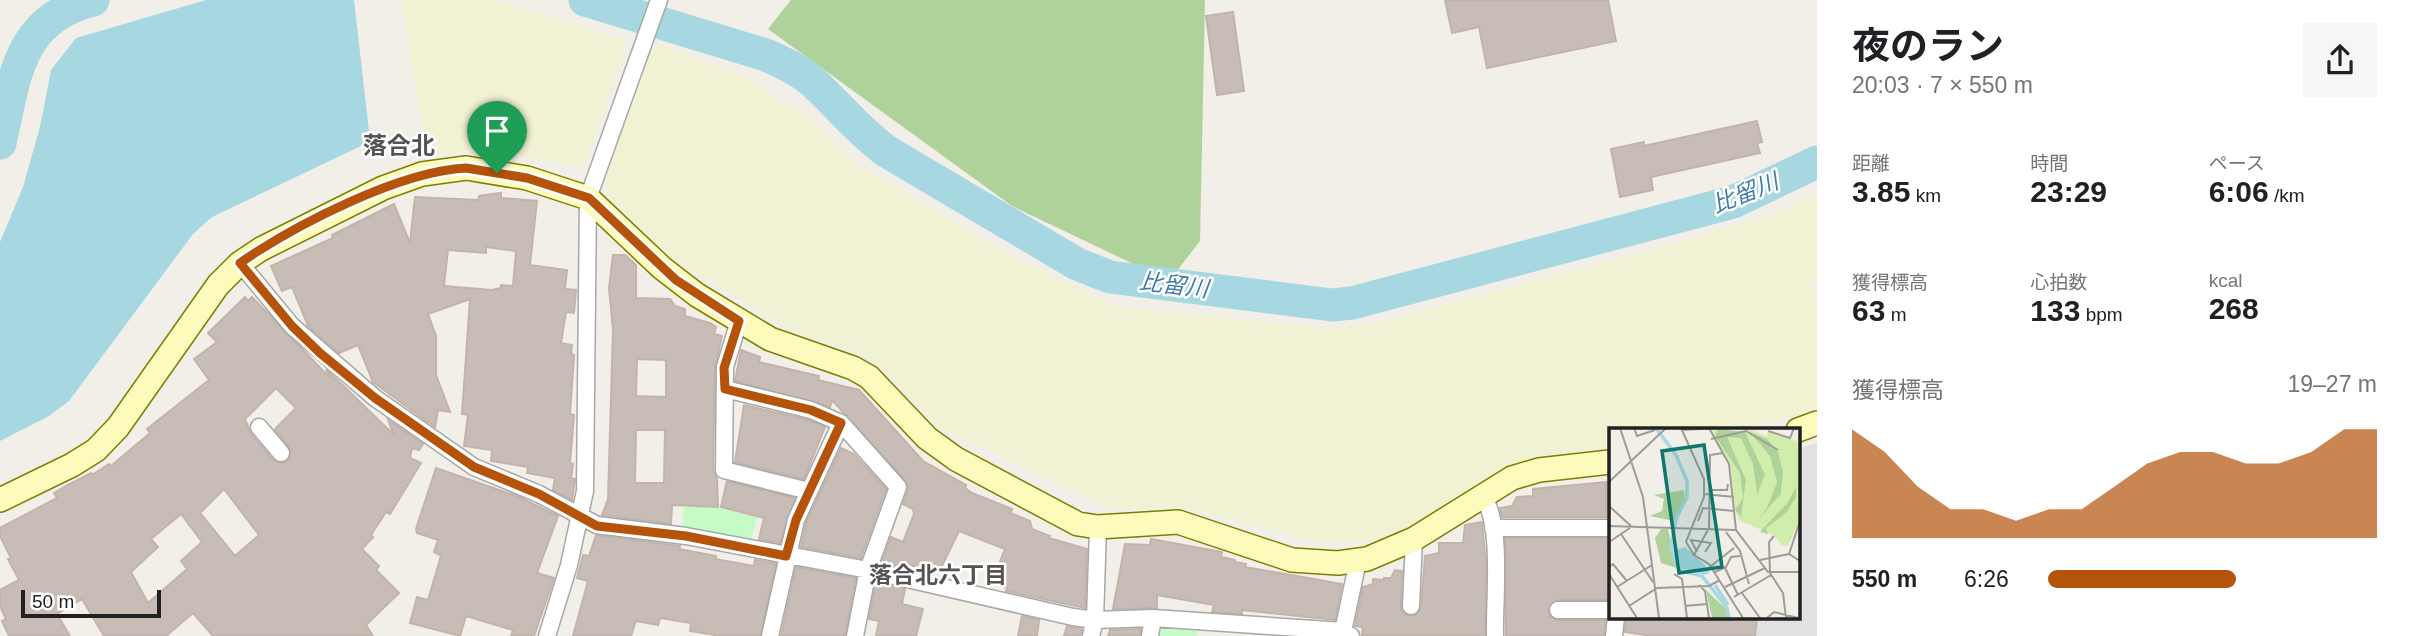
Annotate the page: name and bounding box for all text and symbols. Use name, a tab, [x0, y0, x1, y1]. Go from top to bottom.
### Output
button: share	[2303, 23, 2377, 97]
text: 夜のラン	[1852, 25, 2004, 67]
text: 20:03 · 7 × 550 m	[1852, 72, 2033, 98]
pin	[467, 101, 527, 173]
icon: arrive	[478, 112, 516, 150]
district label: 落合北	[363, 132, 435, 159]
text: 距離	[1852, 153, 1890, 174]
text: 時間	[2030, 153, 2068, 174]
text: ペース	[2209, 153, 2265, 174]
water label: 比留川	[1708, 167, 1785, 218]
text: 3.85	[1852, 175, 1910, 208]
text: 23:29	[2030, 175, 2107, 208]
text: 6:06	[2209, 175, 2269, 208]
text: km	[1910, 185, 1941, 206]
text: /km	[2269, 185, 2305, 206]
water label: 比留川	[1138, 268, 1213, 302]
text: kcal	[2209, 270, 2242, 291]
text: 獲得標高	[1852, 272, 1928, 293]
text: 心拍数	[2030, 272, 2087, 293]
text: 268	[2209, 292, 2259, 325]
text: 63	[1852, 294, 1885, 327]
text: 133	[2030, 294, 2080, 327]
text: m	[1885, 304, 1906, 325]
text: bpm	[2080, 304, 2123, 325]
text: 19–27 m	[2287, 371, 2377, 397]
text: 獲得標高	[1852, 377, 1944, 403]
inset map	[1609, 428, 1800, 618]
district label: 落合北六丁目	[869, 562, 1007, 588]
text: 550 m	[1852, 566, 1917, 592]
text: 6:26	[1964, 566, 2009, 592]
scale bar	[21, 587, 161, 619]
text: 50 m	[32, 591, 74, 612]

